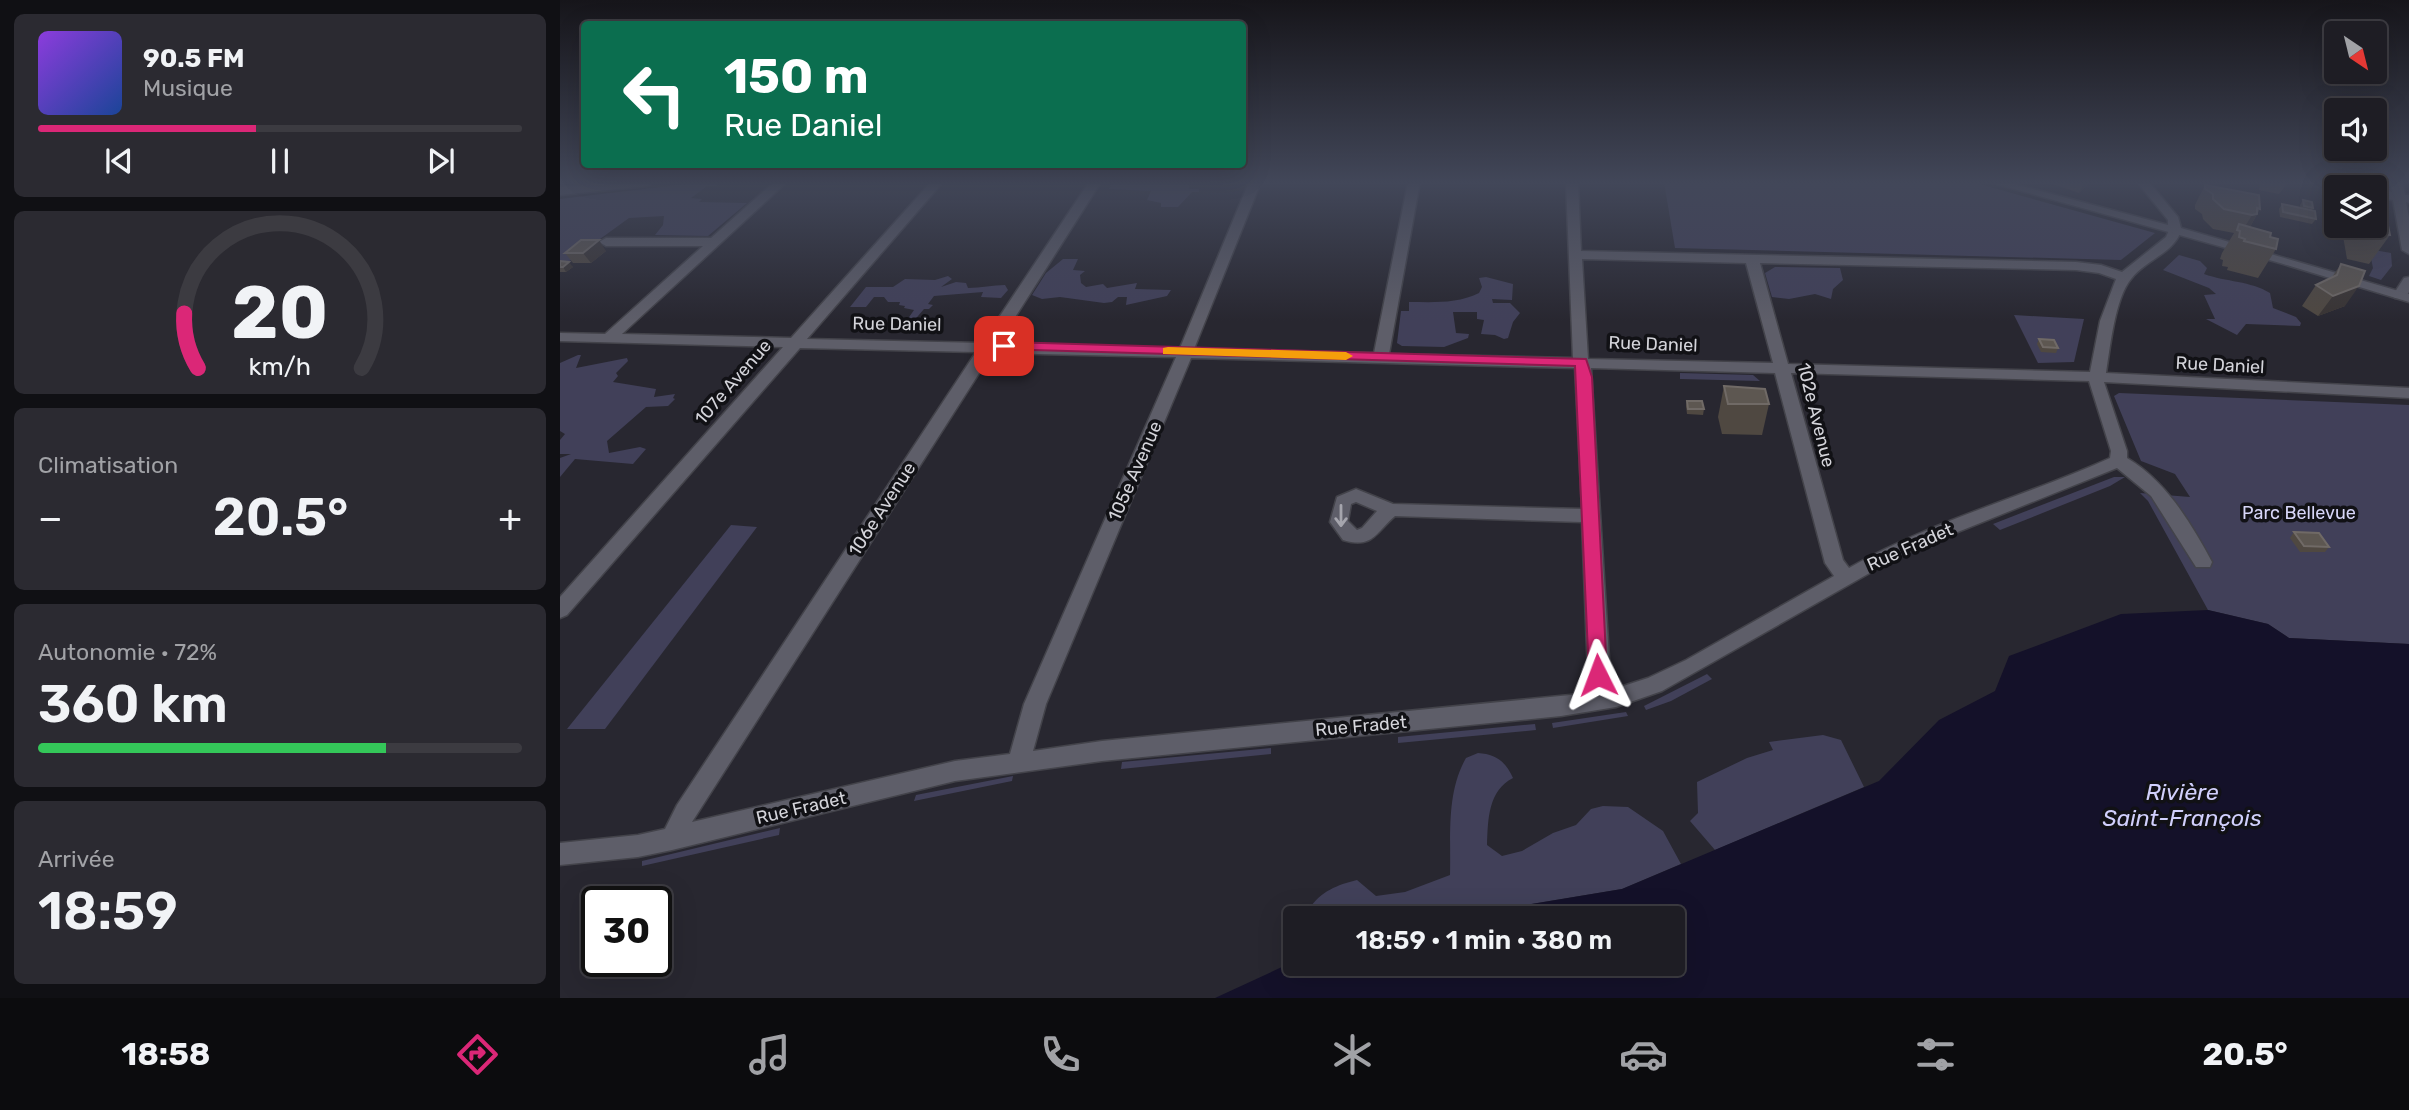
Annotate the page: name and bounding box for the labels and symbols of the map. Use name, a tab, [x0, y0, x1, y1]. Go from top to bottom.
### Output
north arrow	[2324, 21, 2387, 84]
street label: Rue Daniel	[852, 312, 942, 336]
pin	[974, 316, 1034, 376]
street label: Rue Daniel	[1608, 331, 1698, 357]
street label: 107e Avenue	[690, 335, 776, 429]
street label: Rue Daniel	[2175, 352, 2265, 378]
street label: 102e Avenue	[1792, 361, 1840, 469]
street label: 105e Avenue	[1103, 418, 1167, 524]
street label: 106e Avenue	[844, 458, 920, 560]
park label: Parc Bellevue	[2242, 502, 2356, 524]
one-way arrow	[1334, 504, 1348, 527]
street label: Rue Fradet	[1864, 518, 1956, 576]
position arrow	[1561, 638, 1635, 712]
street label: Rue Fradet	[1314, 711, 1408, 741]
water label: Rivière Saint-François	[2102, 778, 2262, 832]
street label: Rue Fradet	[754, 787, 848, 829]
speed limit sign: 30	[581, 886, 672, 977]

